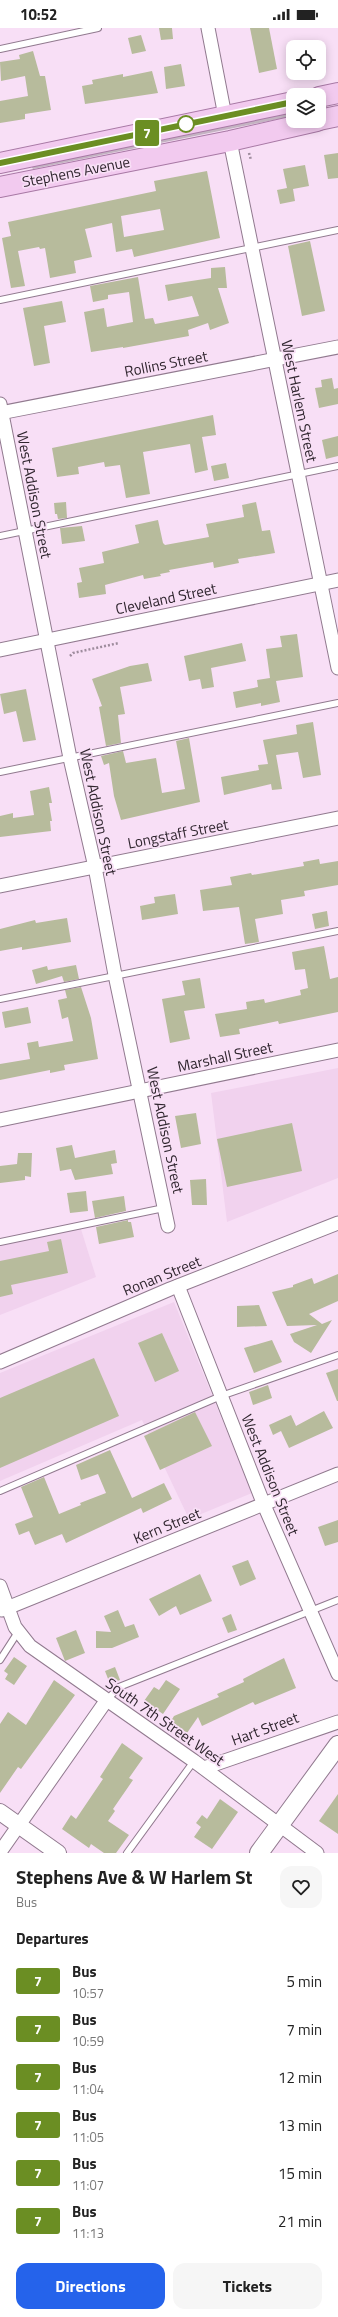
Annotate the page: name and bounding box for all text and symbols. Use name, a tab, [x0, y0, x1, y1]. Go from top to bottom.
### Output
text: 10:52	[20, 3, 57, 26]
map controls	[286, 40, 326, 128]
button: locate	[286, 40, 326, 80]
button: layers	[286, 88, 326, 128]
unlabelled marker	[177, 115, 195, 133]
line badge: 7	[134, 120, 160, 146]
text: 7	[143, 122, 151, 143]
street label: Stephens Avenue	[20, 150, 132, 193]
street label: West Harlem Street	[275, 338, 324, 465]
street label: Rollins Street	[122, 344, 210, 383]
street label: West Addison Street	[11, 429, 58, 561]
street label: Cleveland Street	[113, 576, 219, 620]
street label: West Addison Street	[74, 746, 123, 878]
street label: Longstaff Street	[125, 812, 231, 855]
street label: Marshall Street	[175, 1035, 275, 1078]
street label: West Addison Street	[141, 1064, 190, 1196]
street label: Ronan Street	[119, 1249, 205, 1302]
street label: West Addison Street	[236, 1411, 306, 1540]
street label: Kern Street	[130, 1501, 205, 1550]
street label: South 7th Street West	[101, 1672, 230, 1772]
street label: Hart Street	[228, 1705, 302, 1751]
text: Stephens Ave & W Harlem St	[16, 1862, 253, 1891]
button: heart	[280, 1866, 322, 1908]
text: Bus	[16, 1892, 37, 1912]
text: Departures	[16, 1927, 89, 1950]
text: Bus	[72, 1960, 97, 1983]
text: 7	[34, 1970, 42, 1991]
text: 5 min	[286, 1970, 322, 1993]
text: 10:57	[72, 1983, 104, 2003]
text: Bus	[72, 2008, 97, 2031]
text: 7	[34, 2018, 42, 2039]
text: 7 min	[286, 2018, 322, 2041]
text: 10:59	[72, 2031, 104, 2051]
text: Bus	[72, 2056, 97, 2079]
text: 7	[34, 2066, 42, 2087]
text: 12 min	[278, 2066, 322, 2089]
text: 11:04	[72, 2079, 104, 2099]
text: Bus	[72, 2104, 97, 2127]
text: 7	[34, 2114, 42, 2135]
text: 13 min	[278, 2114, 322, 2137]
text: 11:05	[72, 2127, 104, 2147]
text: Bus	[72, 2152, 97, 2175]
text: 7	[34, 2162, 42, 2183]
text: 15 min	[278, 2162, 322, 2185]
text: 11:07	[72, 2175, 104, 2195]
text: Bus	[72, 2200, 97, 2223]
text: 7	[34, 2210, 42, 2231]
text: 21 min	[278, 2210, 322, 2233]
text: 11:13	[72, 2223, 104, 2243]
button: Directions	[16, 2263, 165, 2309]
button: Tickets	[173, 2263, 322, 2309]

